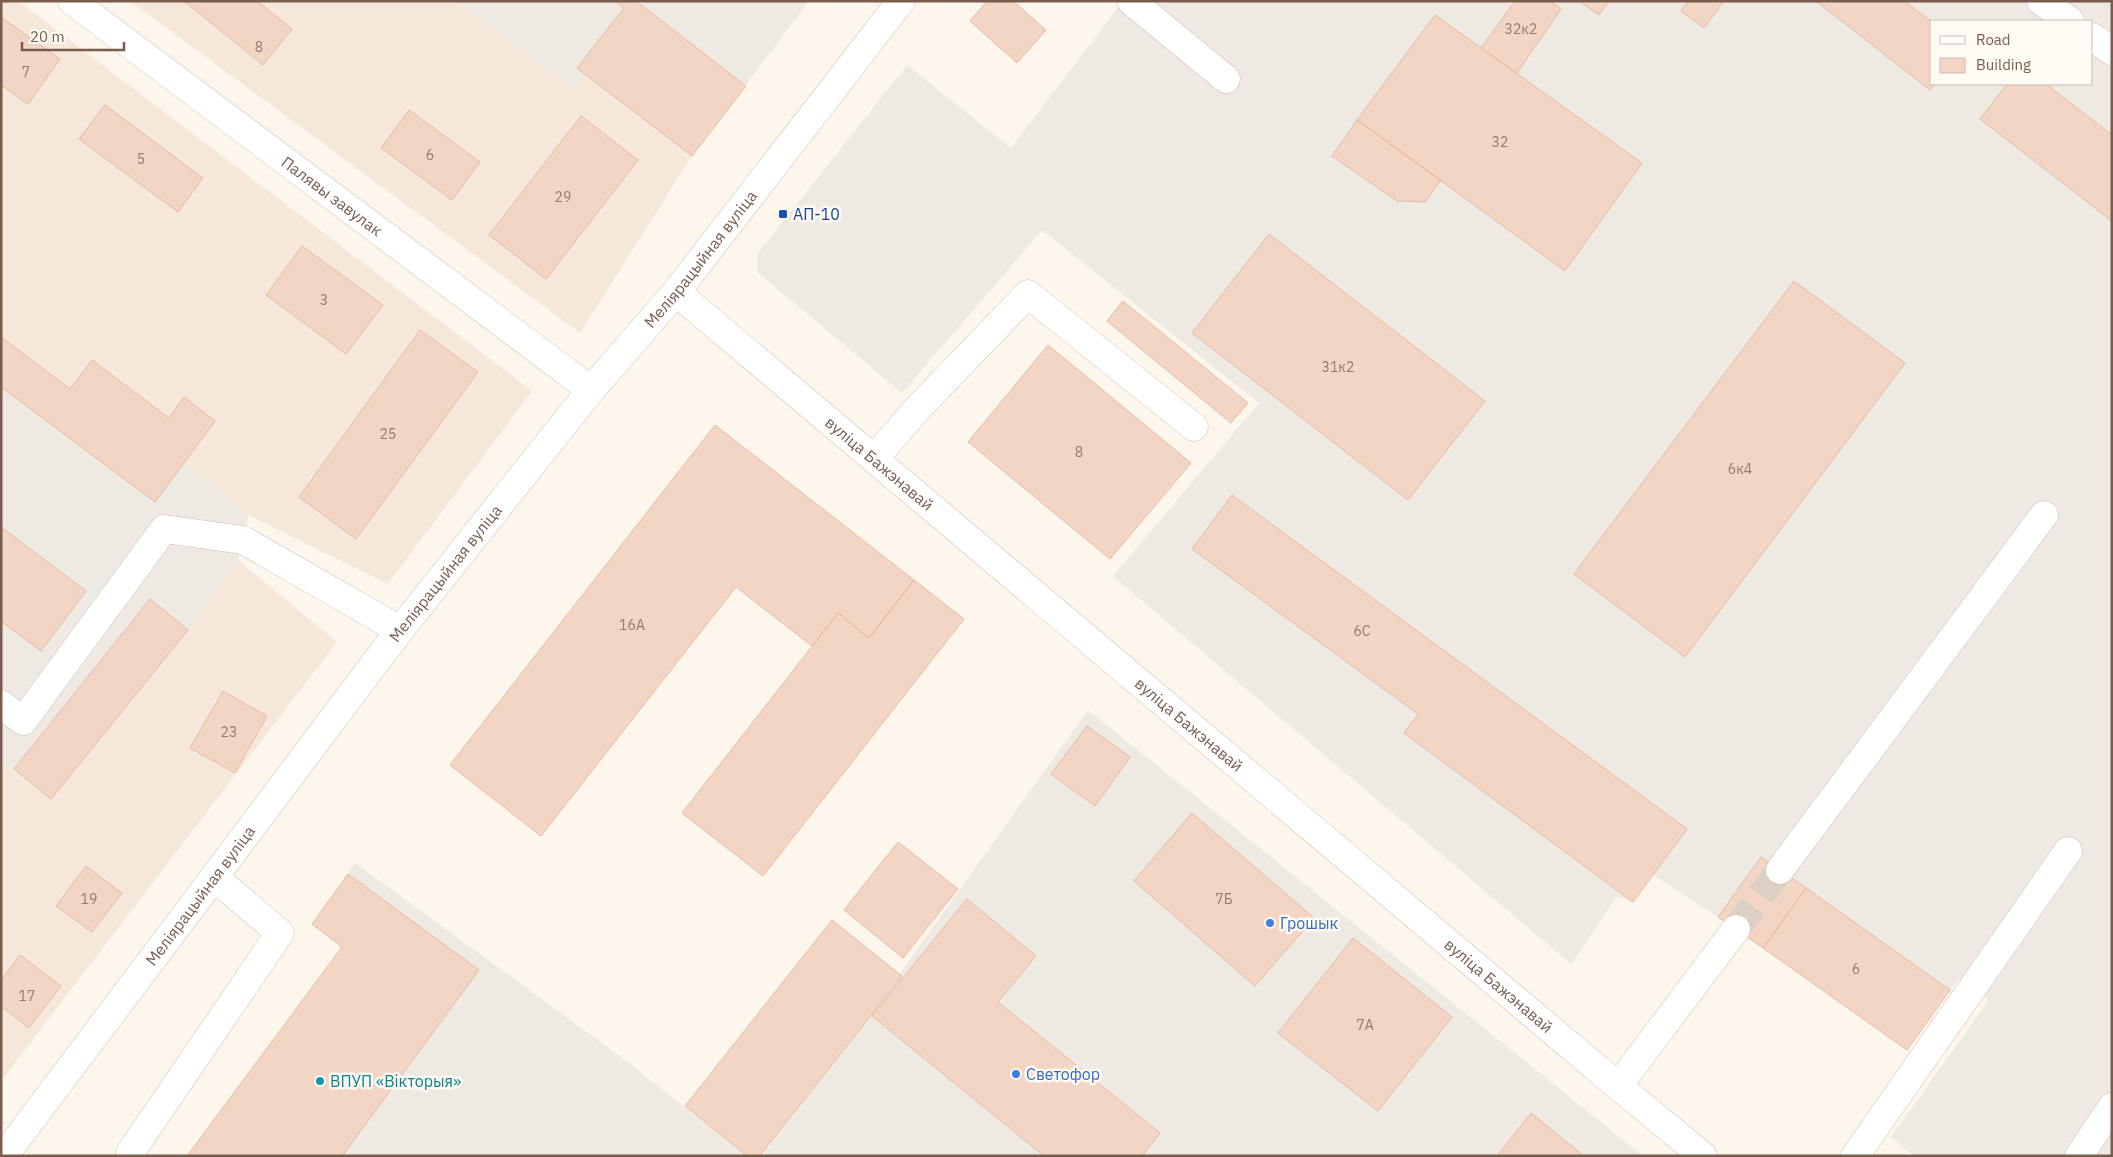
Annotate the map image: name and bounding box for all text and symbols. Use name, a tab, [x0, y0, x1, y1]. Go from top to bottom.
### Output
scale bar	[22, 20, 125, 52]
house number: 32к2	[1505, 20, 1537, 38]
legend	[1930, 20, 2093, 85]
text: 20 m	[30, 27, 65, 46]
text: Road	[1976, 30, 2011, 49]
house number: 8	[255, 38, 263, 56]
text: Building	[1976, 55, 2031, 74]
house number: 7	[22, 63, 30, 81]
house number: 32	[1492, 133, 1508, 151]
house number: 6	[426, 146, 434, 164]
house number: 5	[137, 150, 145, 168]
street label: Палявы завулак	[278, 152, 387, 240]
street label: Меліярацыйная вуліца	[640, 186, 761, 332]
house number: 29	[555, 188, 571, 206]
place label: АП-10	[793, 204, 840, 224]
marker: АП-10	[777, 208, 789, 220]
house number: 3	[320, 291, 328, 309]
house number: 31к2	[1322, 358, 1354, 376]
street label: вуліца Бажэнавай	[821, 412, 938, 515]
house number: 25	[380, 425, 396, 443]
house number: 8	[1075, 443, 1083, 461]
house number: 6к4	[1728, 460, 1752, 478]
street label: Меліярацыйная вуліца	[385, 500, 506, 646]
house number: 16А	[619, 616, 645, 634]
house number: 6С	[1353, 622, 1371, 640]
street label: вуліца Бажэнавай	[1131, 673, 1247, 776]
house number: 23	[221, 723, 237, 741]
street label: Меліярацыйная вуліца	[141, 821, 259, 969]
house number: 19	[81, 890, 97, 908]
house number: 7Б	[1215, 890, 1233, 908]
place label: Грошык	[1280, 913, 1339, 933]
marker: Грошык	[1264, 917, 1276, 929]
street label: вуліца Бажэнавай	[1440, 934, 1557, 1037]
house number: 6	[1852, 960, 1860, 978]
house number: 17	[19, 987, 35, 1005]
house number: 7А	[1356, 1016, 1374, 1034]
place label: Светофор	[1026, 1064, 1100, 1084]
marker: Светофор	[1010, 1068, 1022, 1080]
place label: ВПУП «Вікторыя»	[330, 1071, 461, 1091]
marker: ВПУП «Вікторыя»	[314, 1075, 326, 1087]

